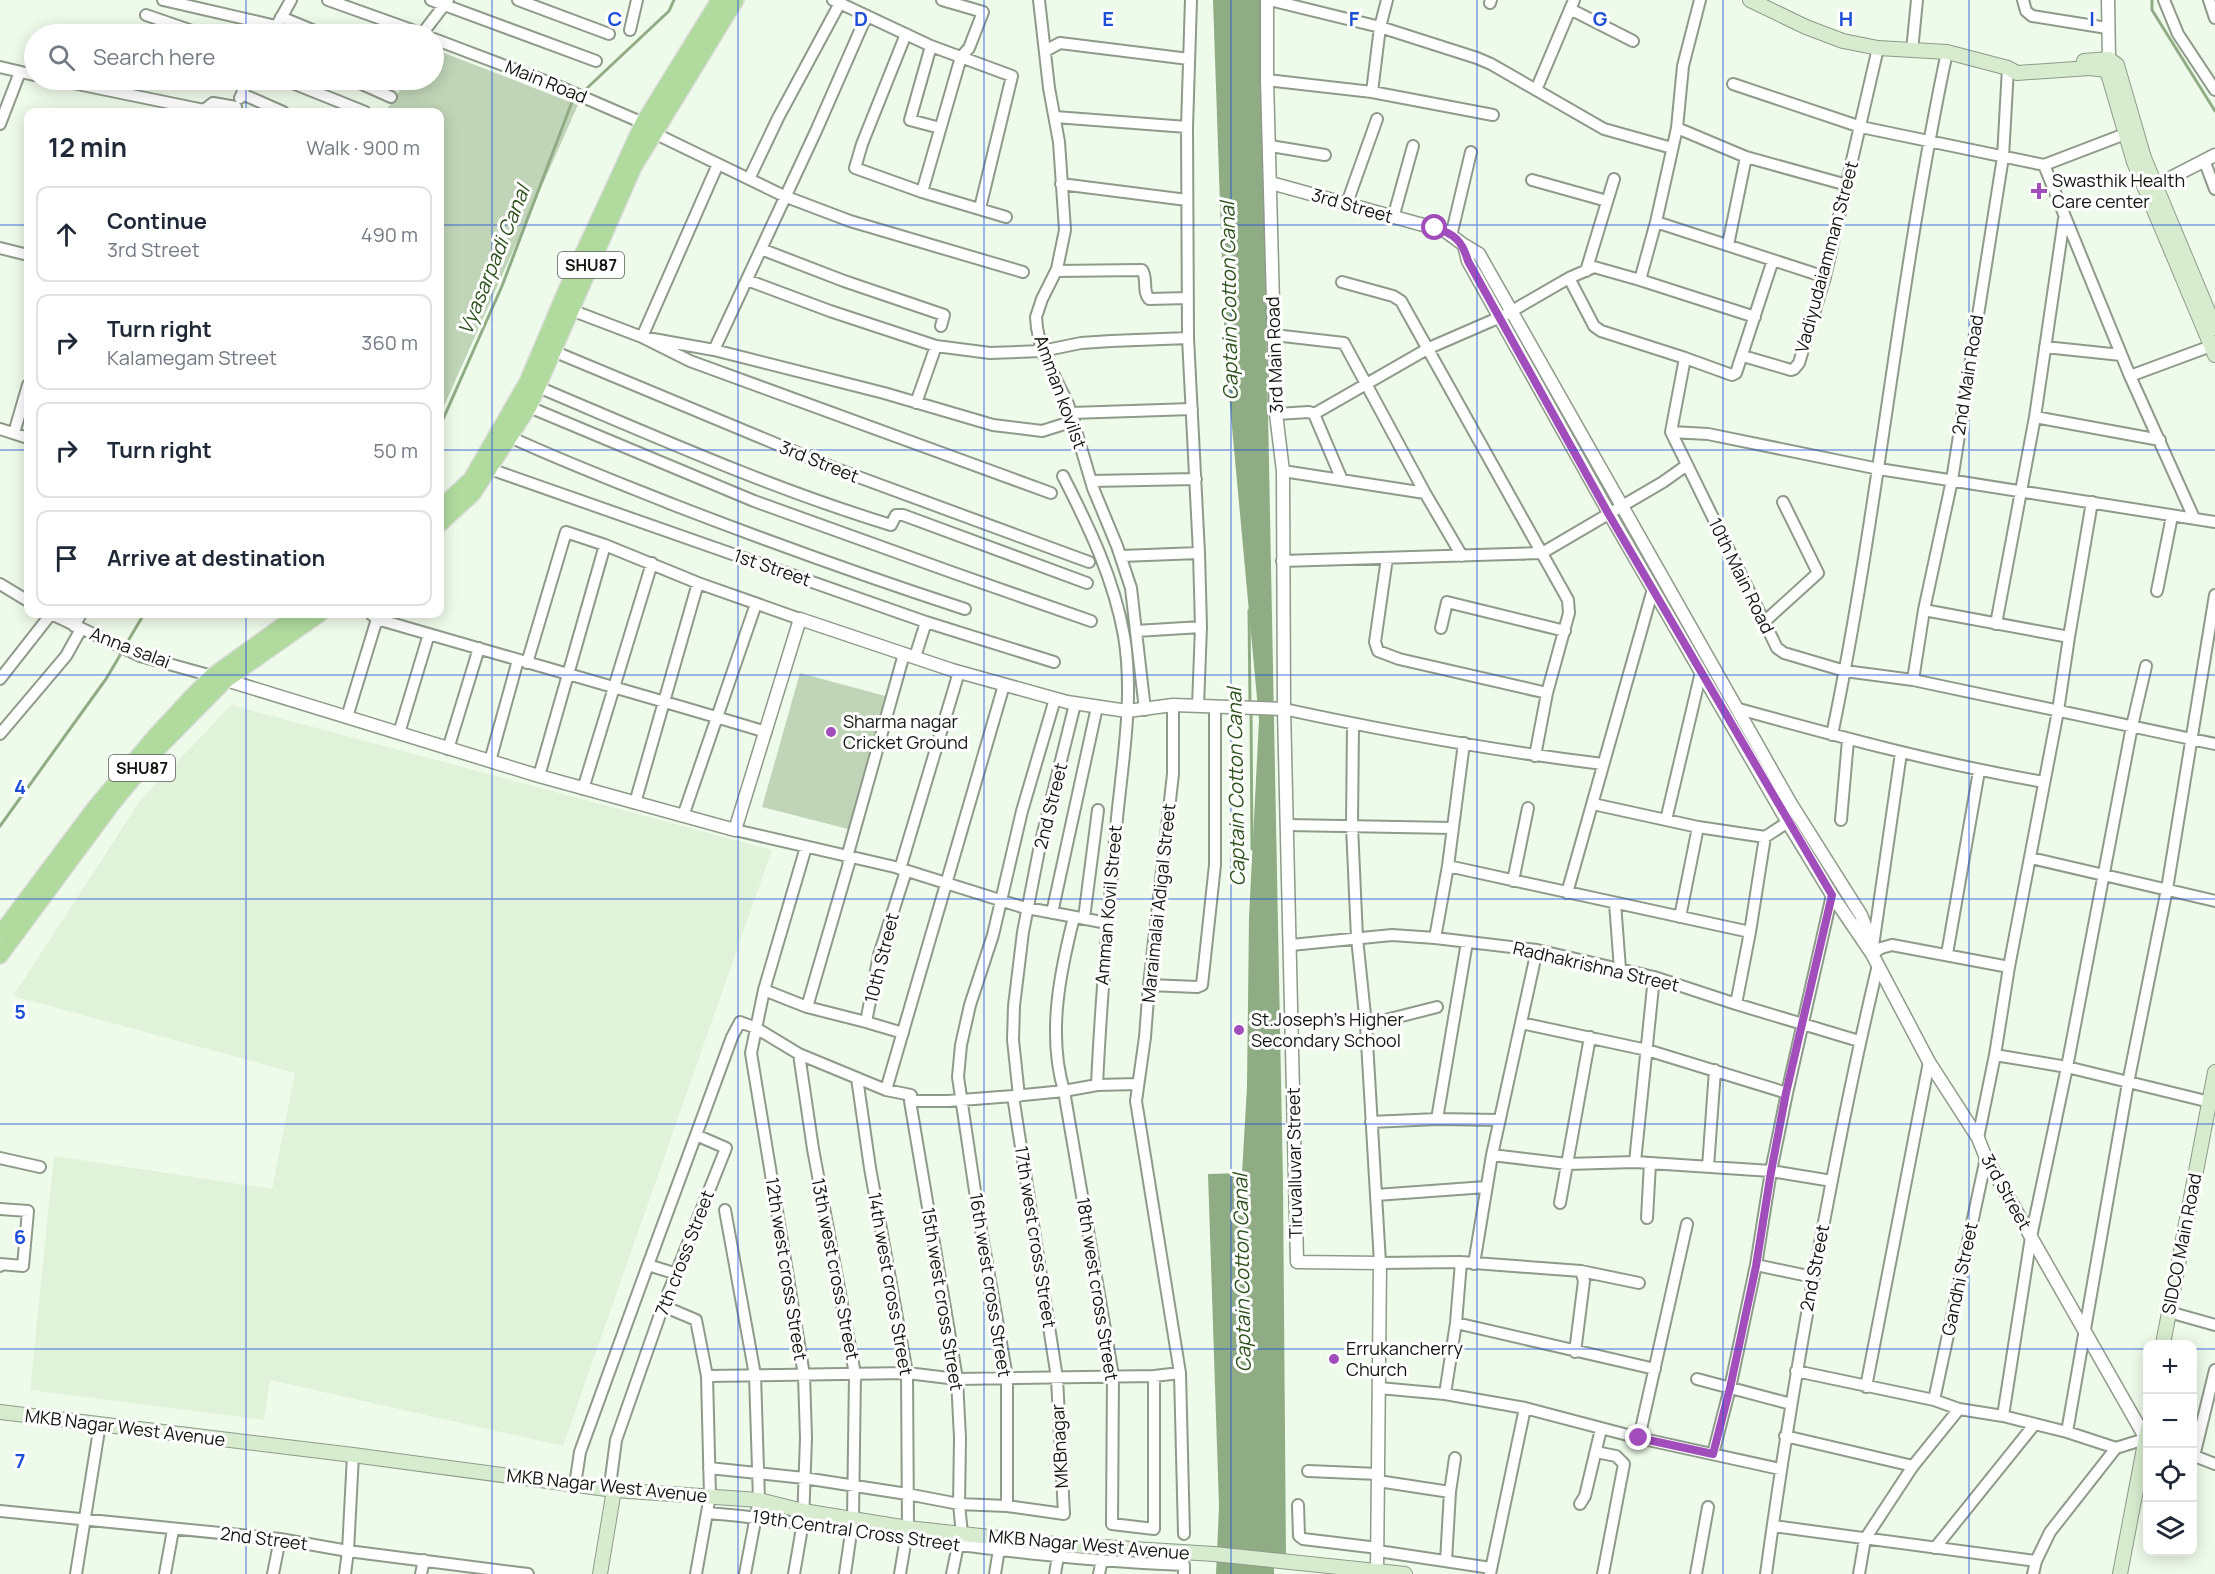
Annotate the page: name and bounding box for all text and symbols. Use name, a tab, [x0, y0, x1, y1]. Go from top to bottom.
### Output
text: C	[608, 5, 622, 32]
text: D	[854, 5, 868, 32]
text: E	[1102, 5, 1114, 32]
text: F	[1349, 5, 1360, 32]
text: G	[1593, 5, 1608, 32]
text: H	[1839, 5, 1853, 32]
text: I	[2089, 5, 2095, 32]
search box	[24, 24, 444, 90]
icon: search	[45, 41, 78, 74]
text: Search here	[93, 42, 215, 72]
street label: Main Road	[502, 54, 591, 108]
text: 12 min	[48, 129, 127, 165]
text: Walk · 900 m	[306, 134, 420, 161]
street label: Vadiyudaiamman Street	[1789, 158, 1863, 355]
place label: Swasthik Health Care center	[2052, 168, 2185, 213]
water label: Vyasarpadi Canal	[451, 179, 537, 338]
street label: 3rd Street	[1309, 182, 1396, 228]
marker: Swasthik Health Care center	[2030, 182, 2048, 200]
water label: Captain Cotton Canal	[1213, 199, 1244, 401]
text: Continue	[107, 206, 207, 236]
route start	[1421, 214, 1447, 240]
icon: ahead	[50, 218, 83, 251]
text: 490 m	[361, 221, 418, 248]
text: 3rd Street	[107, 236, 200, 263]
road number: SHU87	[558, 252, 624, 278]
street label: 3rd Main Road	[1260, 296, 1288, 414]
street label: 2nd Main Road	[1946, 313, 1988, 437]
text: Turn right	[107, 314, 212, 344]
icon: right	[50, 326, 83, 359]
text: 360 m	[361, 329, 418, 356]
street label: Amman kovilst	[1029, 331, 1093, 452]
text: Kalamegam Street	[107, 344, 277, 371]
icon: right	[50, 434, 83, 467]
street label: 3rd Street	[776, 434, 863, 488]
text: Turn right	[107, 435, 212, 465]
text: 50 m	[373, 437, 418, 464]
street label: 10th Main Road	[1704, 514, 1780, 637]
icon: arrive	[50, 542, 83, 575]
text: Arrive at destination	[107, 543, 325, 573]
street label: 1st Street	[731, 543, 814, 591]
street label: Anna salai	[87, 621, 174, 673]
water label: Captain Cotton Canal	[1220, 685, 1251, 887]
place label: Sharma nagar Cricket Ground	[843, 709, 968, 754]
marker: Sharma nagar Cricket Ground	[824, 725, 838, 739]
road number: SHU87	[109, 755, 175, 781]
street label: 2nd Street	[1028, 760, 1072, 851]
text: 4	[14, 773, 26, 800]
street label: Maraimalai Adigal Street	[1136, 802, 1180, 1004]
street label: Amman Kovil Street	[1089, 824, 1127, 986]
street label: 10th Street	[858, 910, 904, 1005]
street label: Radhakrishna Street	[1511, 935, 1682, 997]
text: 5	[14, 998, 26, 1025]
place label: St.Joseph's Higher Secondary School	[1251, 1007, 1404, 1052]
marker: St.Joseph's Higher Secondary School	[1232, 1023, 1246, 1037]
street label: Tiruvalluvar Street	[1281, 1087, 1307, 1239]
street label: 17th west cross Street	[1010, 1144, 1062, 1330]
street label: 3rd Street	[1976, 1149, 2038, 1234]
water label: Captain Cotton Canal	[1226, 1171, 1257, 1373]
street label: SIDCO Main Road	[2156, 1171, 2206, 1316]
street label: 12th west cross Street	[761, 1175, 813, 1362]
street label: 13th west cross Street	[807, 1176, 865, 1362]
street label: 7th cross Street	[649, 1186, 719, 1319]
street label: 14th west cross Street	[863, 1190, 919, 1377]
street label: 16th west cross Street	[965, 1191, 1017, 1379]
street label: 18th west cross Street	[1072, 1195, 1124, 1382]
street label: 15th west cross Street	[917, 1205, 969, 1392]
street label: Gandhi Street	[1935, 1220, 1983, 1338]
street label: 2nd Street	[1794, 1222, 1834, 1313]
text: 6	[14, 1223, 26, 1250]
place label: Errukancherry Church	[1346, 1336, 1464, 1381]
map controls	[2143, 1340, 2197, 1556]
button: +	[2143, 1340, 2197, 1394]
marker: Errukancherry Church	[1327, 1352, 1341, 1366]
button: −	[2143, 1394, 2197, 1448]
street label: MKB Nagar West Avenue	[24, 1403, 227, 1451]
street label: MKBnagar	[1045, 1403, 1073, 1489]
route end	[1625, 1424, 1651, 1450]
text: 7	[15, 1447, 25, 1474]
button: locate	[2143, 1448, 2197, 1502]
street label: MKB Nagar West Avenue	[506, 1463, 709, 1507]
button: layers	[2143, 1502, 2197, 1556]
street label: 19th Central Cross Street	[751, 1504, 962, 1556]
street label: 2nd Street	[219, 1521, 309, 1555]
street label: MKB Nagar West Avenue	[988, 1523, 1191, 1565]

